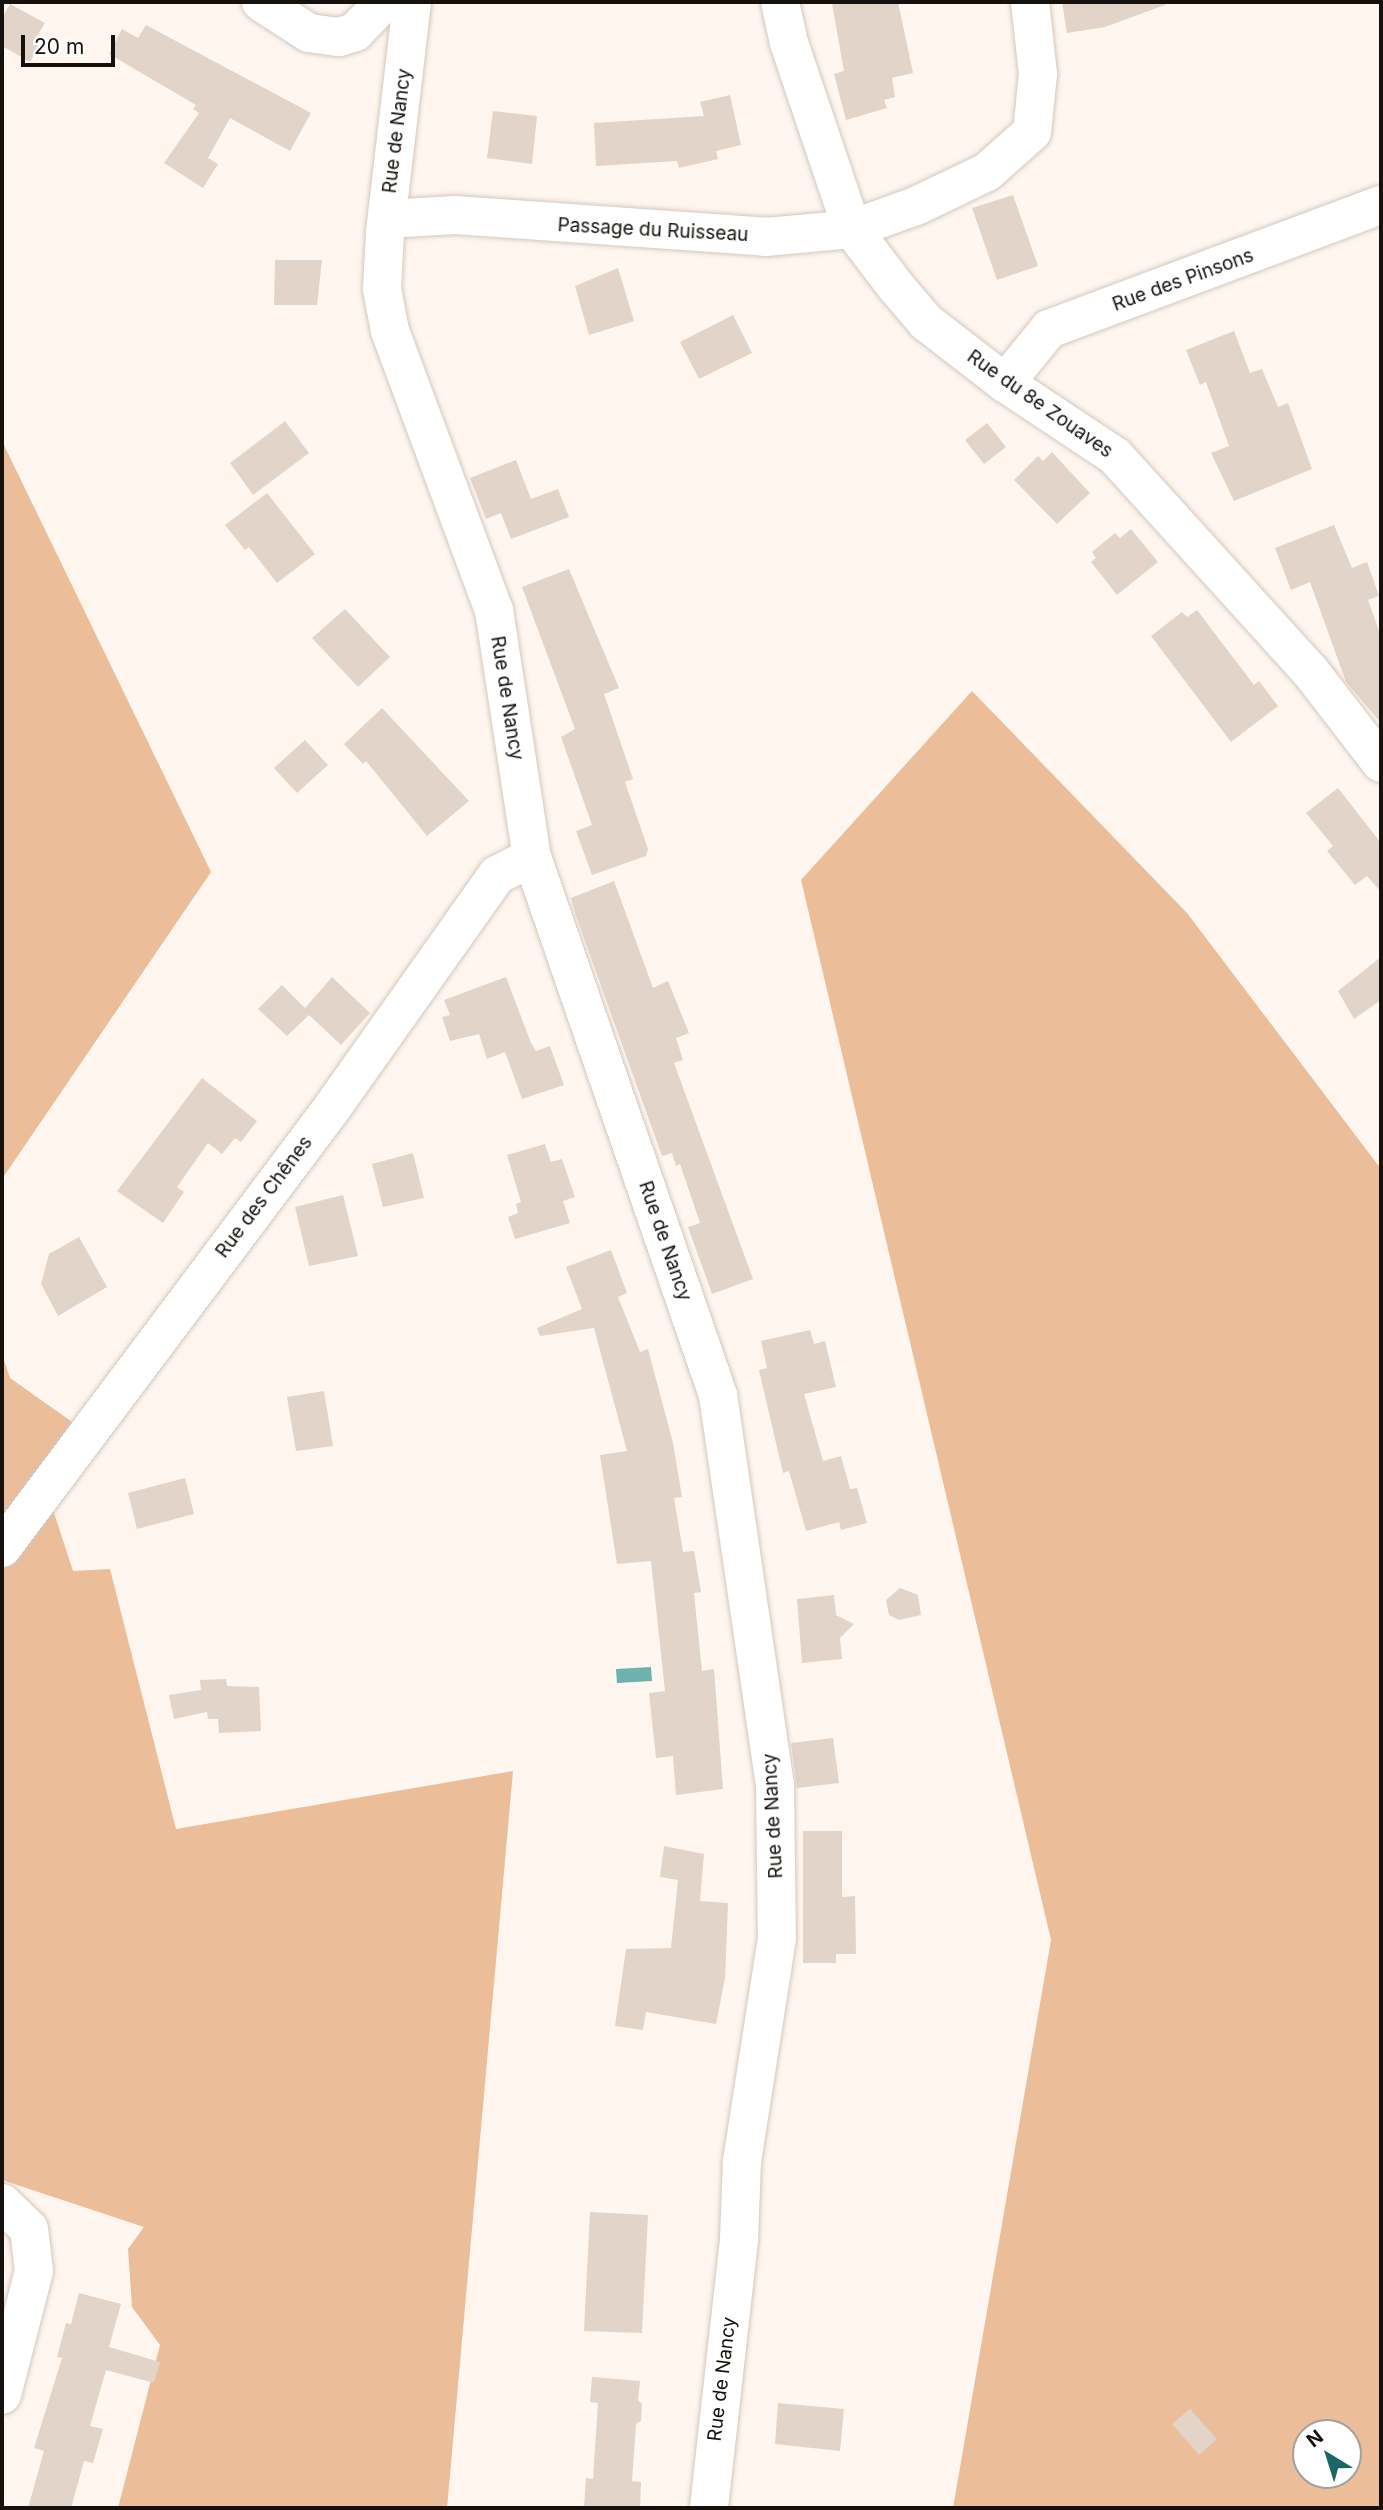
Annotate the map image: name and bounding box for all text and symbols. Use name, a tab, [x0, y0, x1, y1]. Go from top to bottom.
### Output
scale bar	[24, 21, 119, 65]
text: 20 m	[34, 34, 84, 59]
street label: Rue de Nancy	[378, 67, 416, 195]
street label: Passage du Ruisseau	[557, 214, 749, 246]
street label: Rue des Pinsons	[1109, 244, 1257, 316]
street label: Rue du 8e Zouaves	[963, 345, 1117, 463]
street label: Rue de Nancy	[486, 634, 528, 762]
street label: Rue des Chênes	[211, 1132, 317, 1262]
street label: Rue de Nancy	[634, 1178, 696, 1304]
street label: Rue de Nancy	[758, 1753, 788, 1879]
street label: Rue de Nancy	[703, 2315, 741, 2443]
north arrow	[1292, 2419, 1362, 2489]
text: N	[1302, 2425, 1328, 2452]

